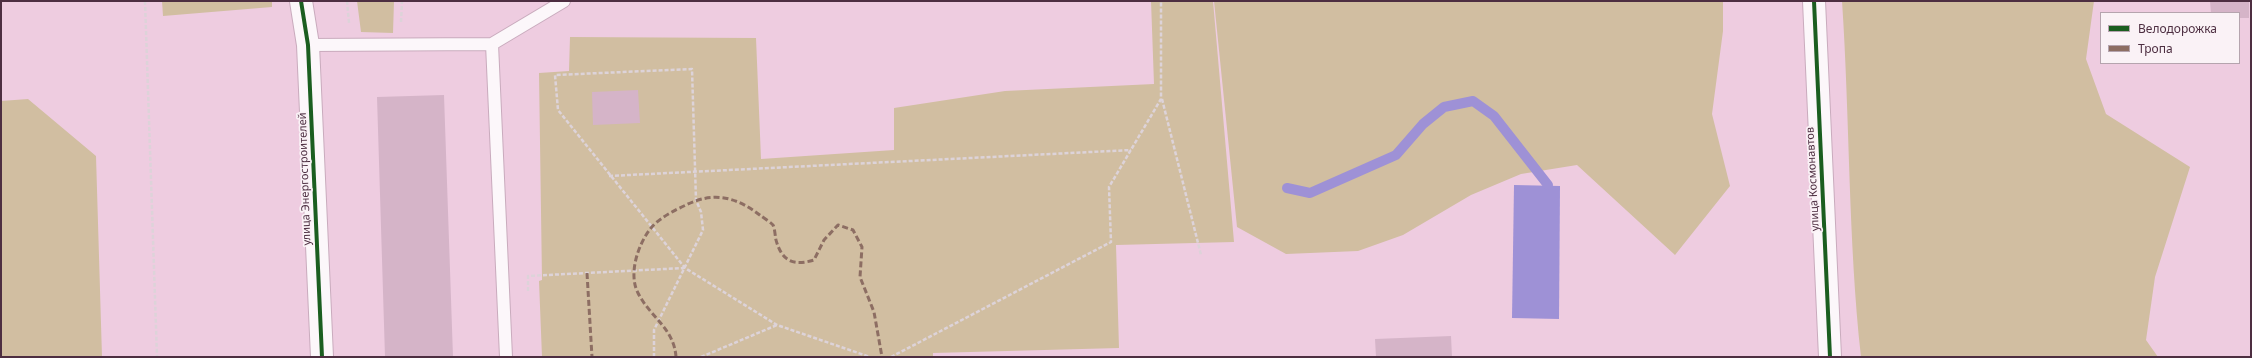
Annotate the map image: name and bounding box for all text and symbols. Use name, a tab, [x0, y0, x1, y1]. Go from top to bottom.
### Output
legend	[2100, 12, 2240, 64]
text: Велодорожка	[2138, 20, 2217, 37]
text: Тропа	[2138, 40, 2173, 57]
street label: улица Энергостроителей	[296, 112, 314, 246]
street label: улица Космонавтов	[1804, 127, 1822, 231]

